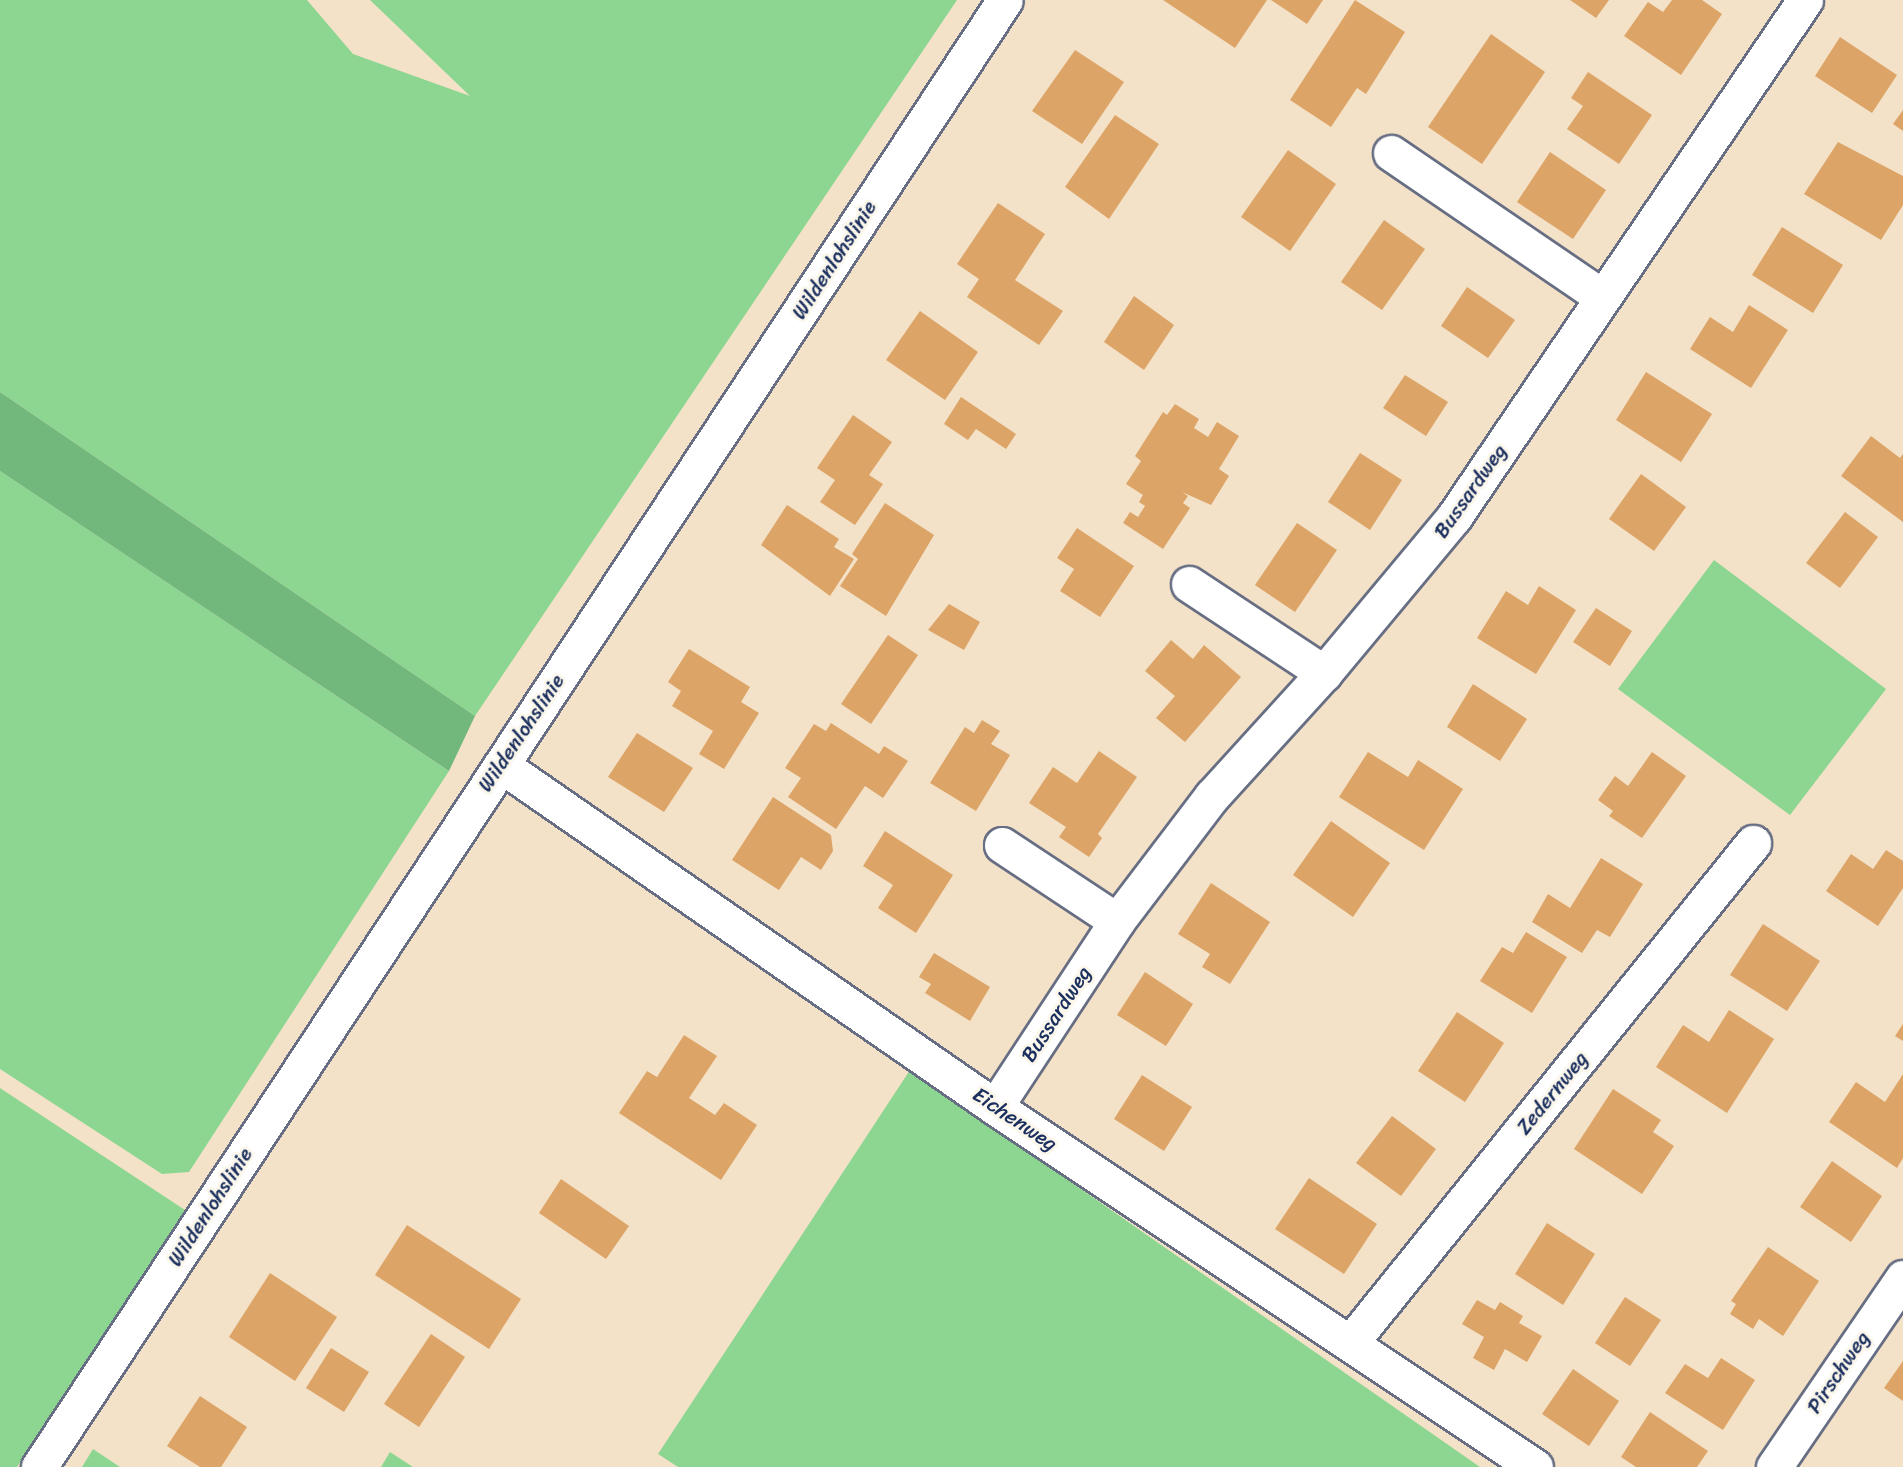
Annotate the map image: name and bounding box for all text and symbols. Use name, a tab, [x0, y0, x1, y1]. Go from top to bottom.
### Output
street label: Wildenlohslinie	[786, 196, 882, 324]
street label: Bussardweg	[1428, 439, 1512, 543]
street label: Wildenlohslinie	[472, 669, 570, 797]
street label: Bussardweg	[1016, 961, 1096, 1067]
street label: Zedernweg	[1511, 1046, 1593, 1140]
street label: Eichenweg	[968, 1082, 1062, 1156]
street label: Wildenlohslinie	[162, 1143, 258, 1271]
street label: Pirschweg	[1801, 1326, 1875, 1418]

